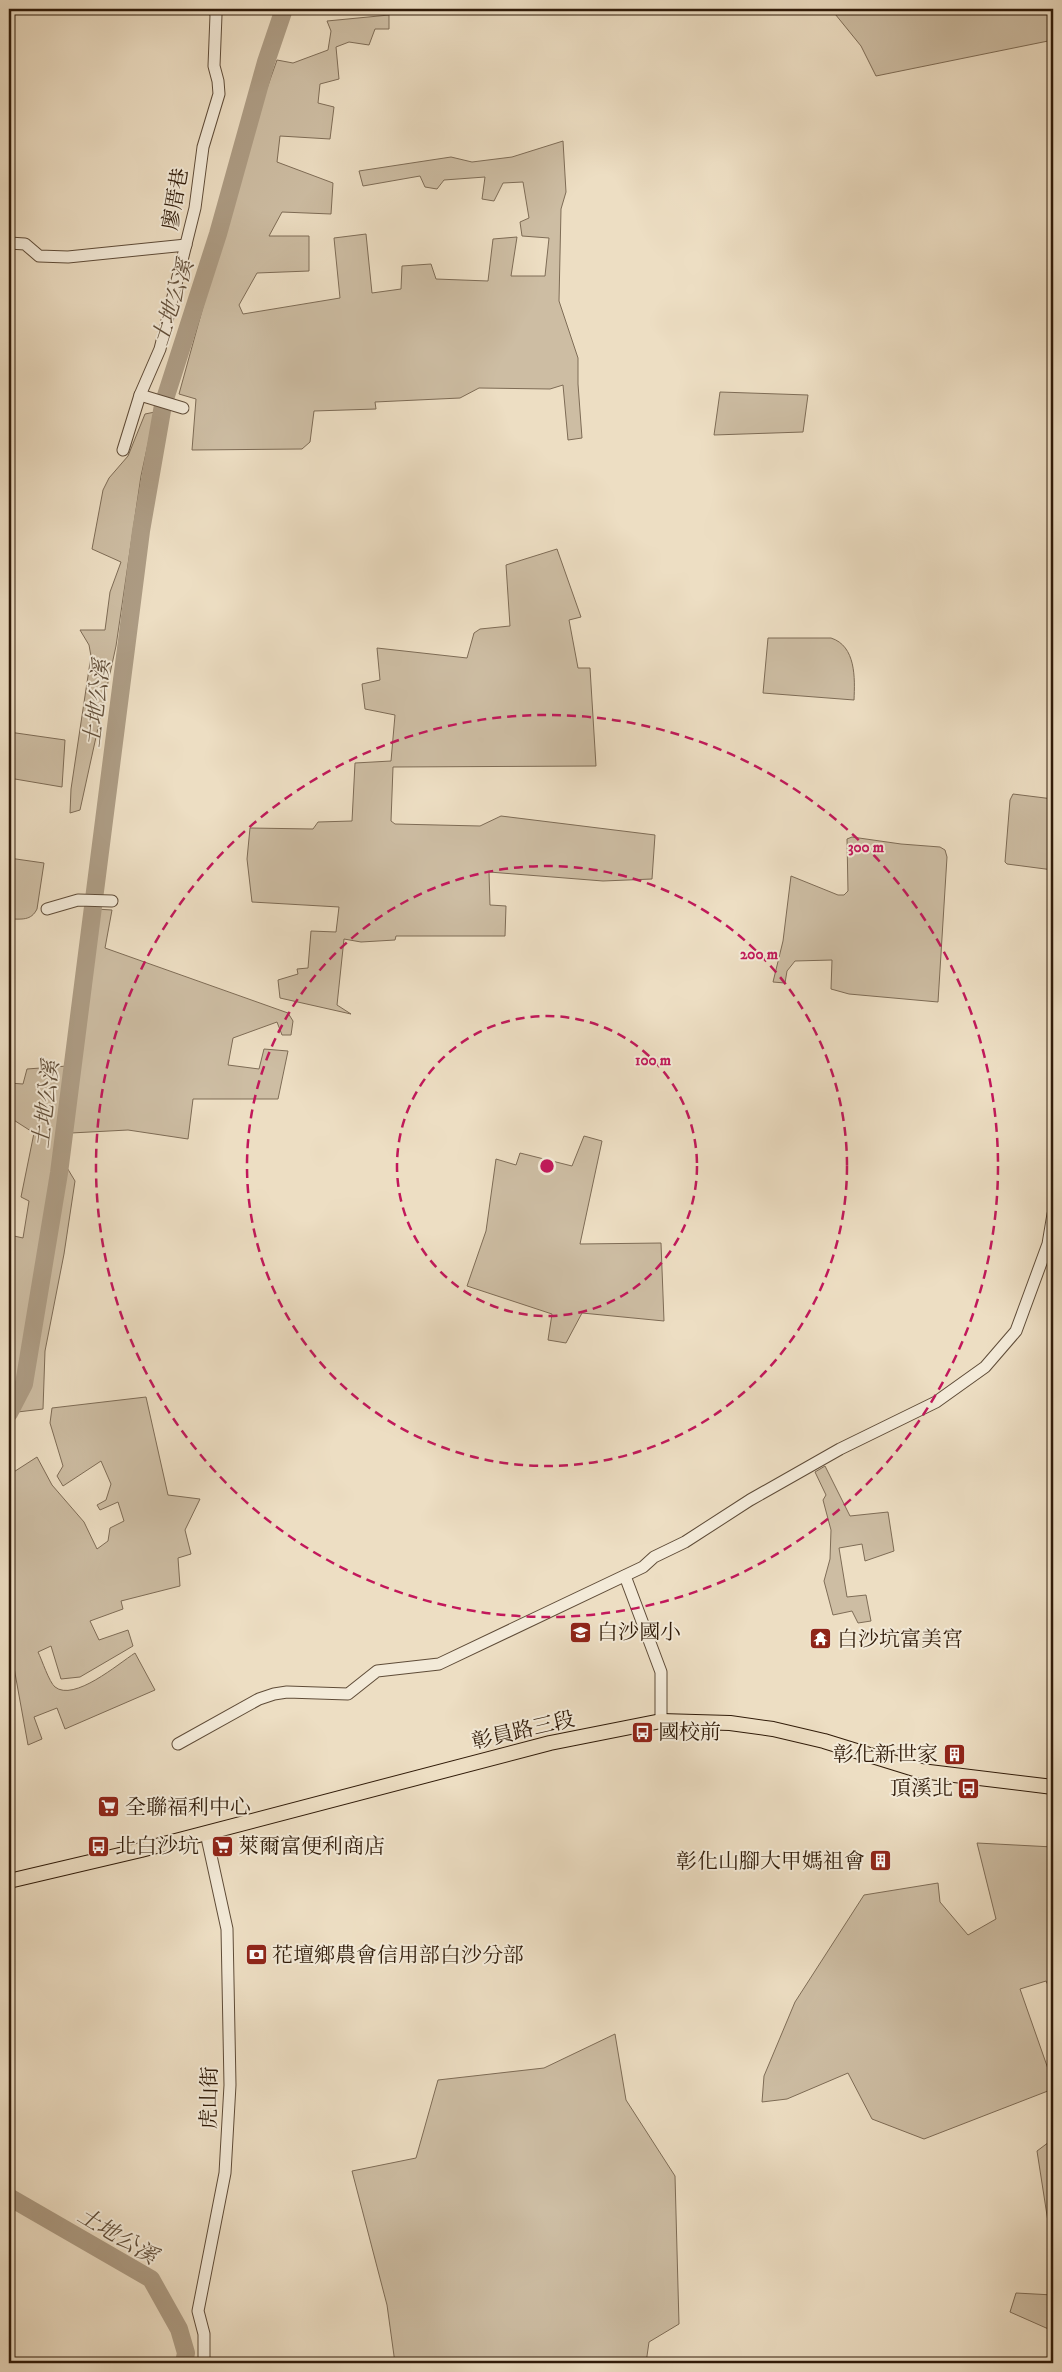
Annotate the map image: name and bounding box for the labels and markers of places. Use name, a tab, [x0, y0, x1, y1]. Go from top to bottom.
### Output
centre of rings	[538, 1157, 556, 1175]
school or university icon: 白沙國小	[569, 1620, 593, 1644]
place label: 白沙國小	[597, 1620, 681, 1646]
temple icon: 白沙坑富美宮	[809, 1627, 833, 1651]
place label: 白沙坑富美宮	[837, 1627, 963, 1653]
bus stop icon: 國校前	[630, 1720, 654, 1744]
place label: 國校前	[658, 1720, 721, 1746]
place label: 彰化新世家	[833, 1742, 938, 1768]
building icon: 彰化新世家	[942, 1742, 966, 1766]
place label: 頂溪北	[890, 1776, 953, 1802]
bus stop icon: 頂溪北	[957, 1776, 981, 1800]
supermarket icon: 全聯福利中心	[97, 1795, 121, 1819]
place label: 全聯福利中心	[125, 1795, 251, 1821]
bus stop icon: 北白沙坑	[87, 1834, 111, 1858]
place label: 北白沙坑	[115, 1834, 199, 1860]
supermarket icon: 萊爾富便利商店	[210, 1834, 234, 1858]
place label: 萊爾富便利商店	[238, 1834, 385, 1860]
place label: 彰化山腳大甲媽祖會	[676, 1849, 865, 1875]
building icon: 彰化山腳大甲媽祖會	[869, 1849, 893, 1873]
bank icon: 花壇鄉農會信用部白沙分部	[244, 1943, 268, 1967]
place label: 花壇鄉農會信用部白沙分部	[272, 1943, 524, 1969]

